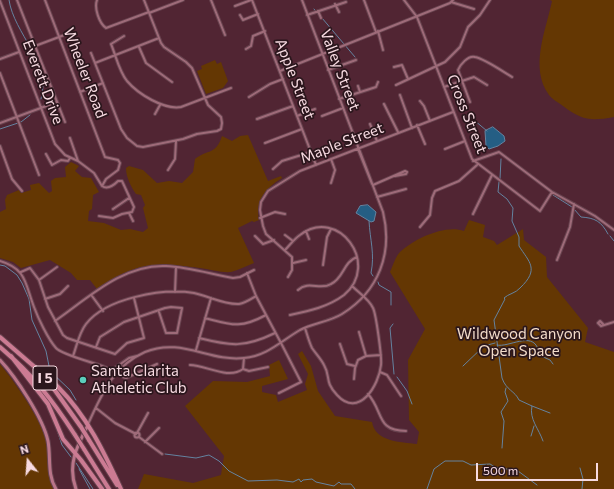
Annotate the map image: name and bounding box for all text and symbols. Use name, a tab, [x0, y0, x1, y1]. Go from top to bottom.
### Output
street label: Wheeler Road	[60, 25, 110, 121]
street label: Valley Street	[316, 27, 364, 113]
street label: Apple Street	[271, 36, 319, 122]
street label: Everett Drive	[19, 37, 67, 127]
street label: Cross Street	[443, 72, 491, 156]
street label: Maple Street	[298, 119, 386, 167]
park label: Wildwood Canyon Open Space	[457, 325, 581, 360]
place label: Santa Clarita Atheletic Club	[91, 362, 187, 397]
road number: I 5	[33, 366, 57, 390]
marker: Santa Clarita Atheletic Club	[78, 375, 88, 385]
north arrow	[8, 441, 48, 481]
text: N	[18, 442, 30, 456]
scale bar	[478, 455, 600, 481]
text: 500 m	[483, 463, 518, 477]

